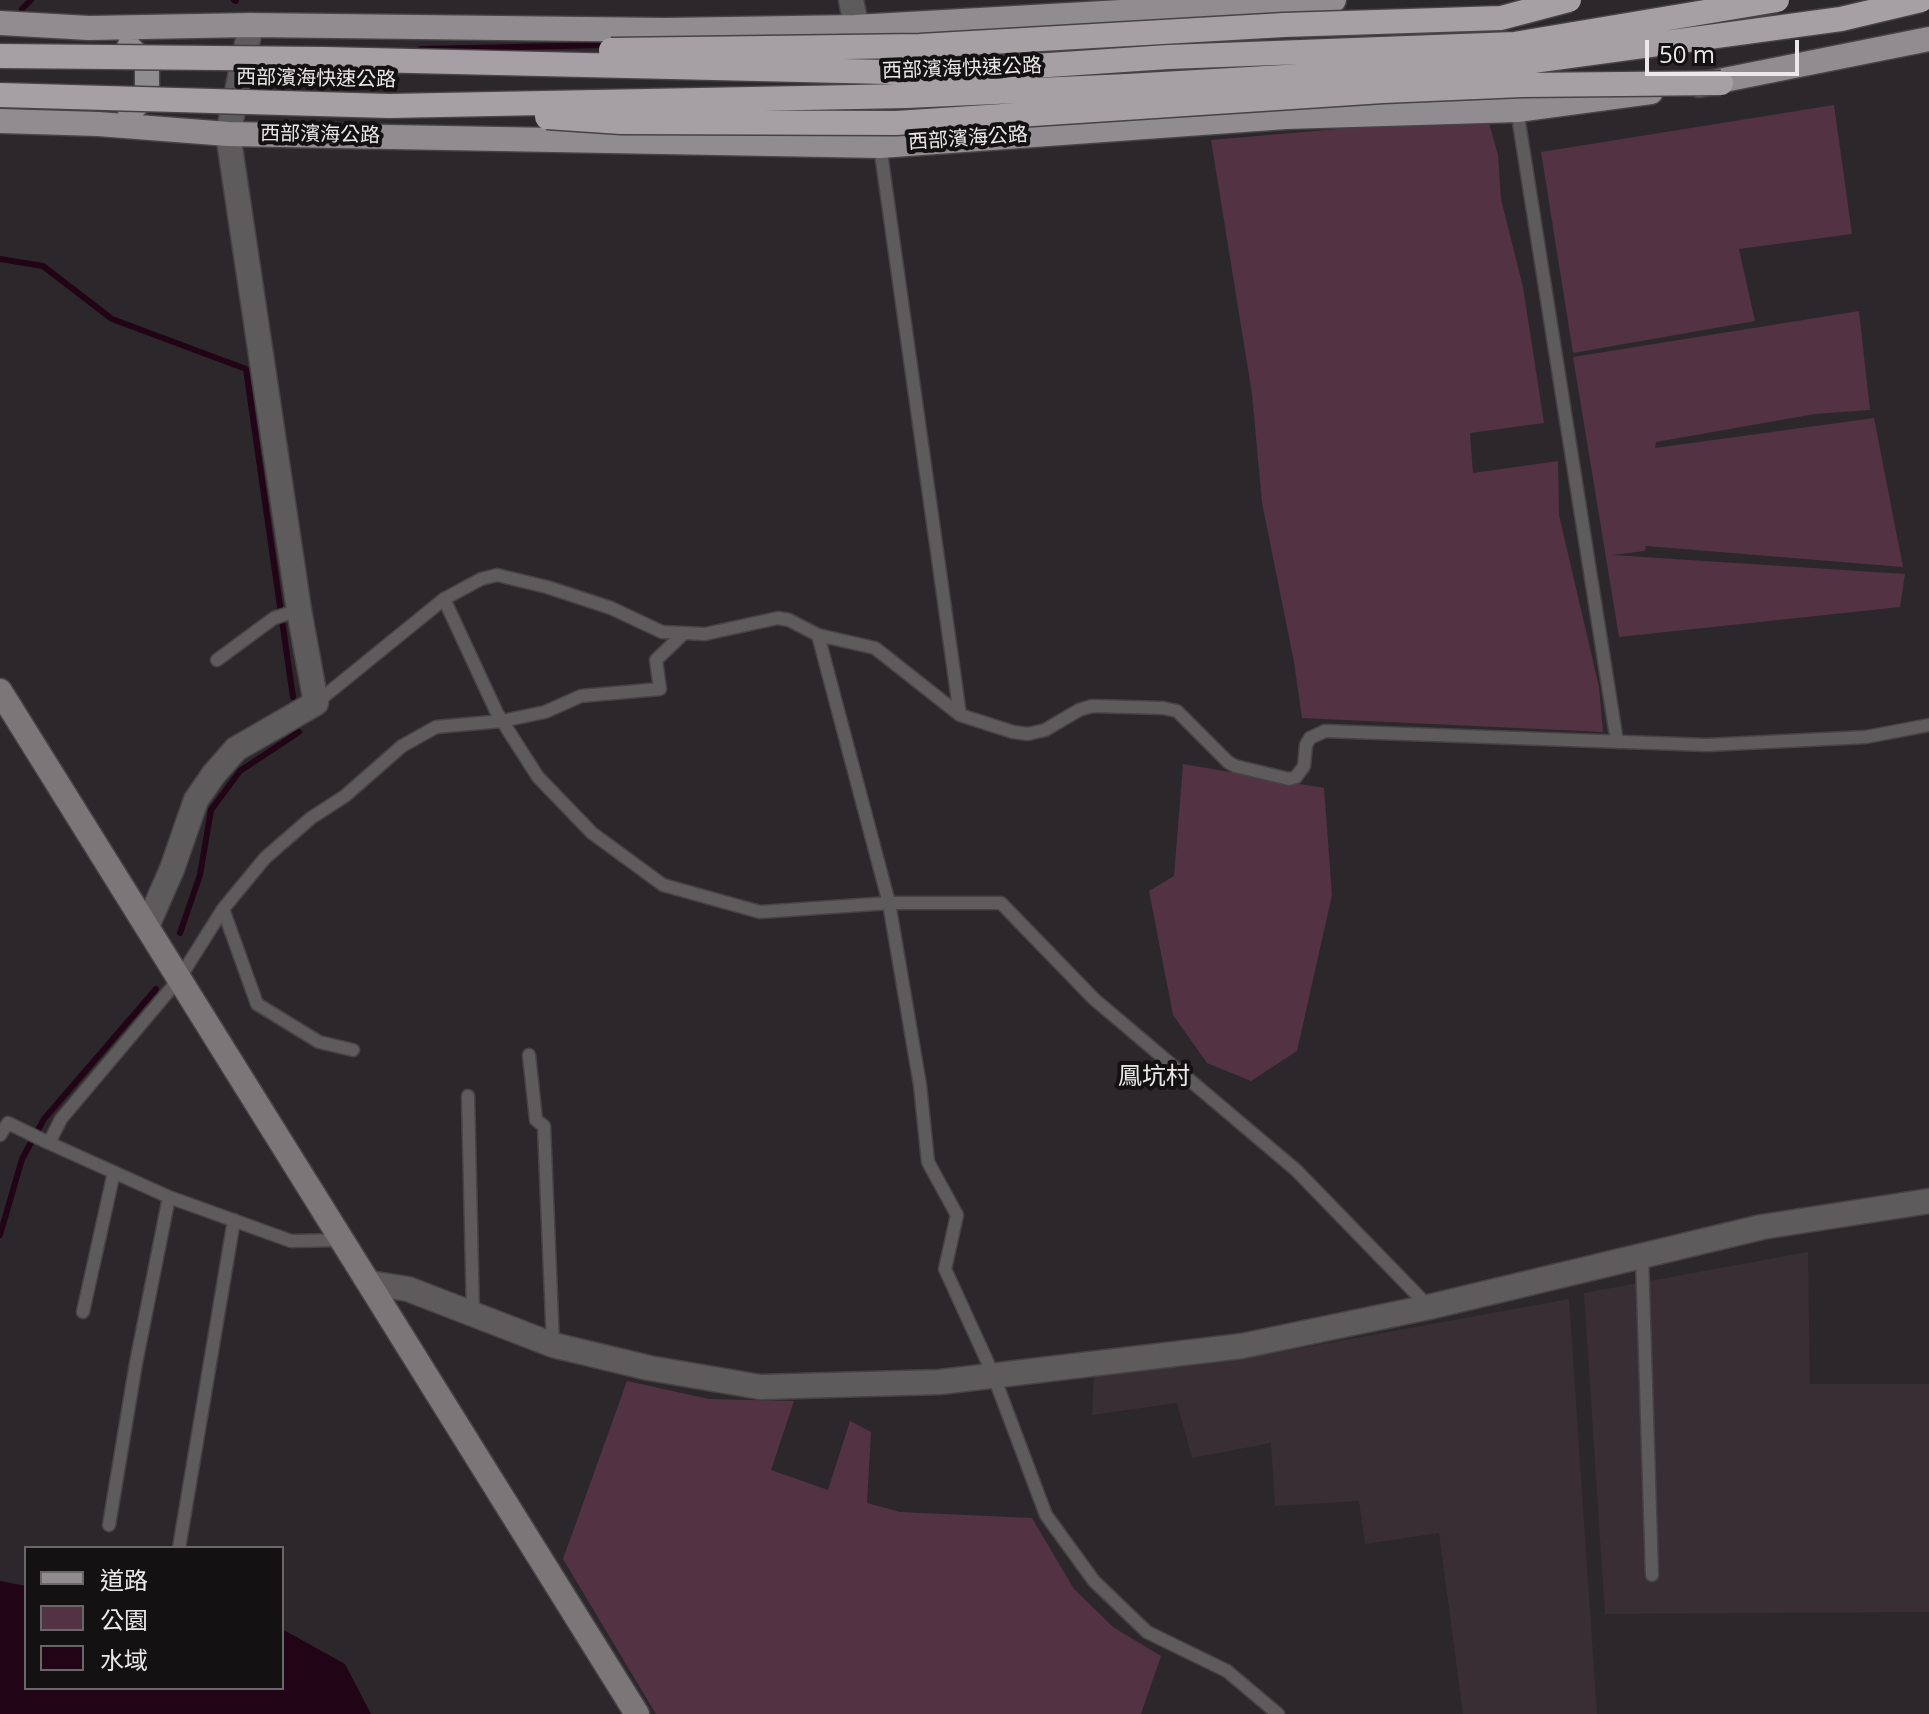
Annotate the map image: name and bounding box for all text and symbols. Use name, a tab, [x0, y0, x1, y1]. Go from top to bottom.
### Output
scale bar	[1649, 24, 1803, 74]
text: 50 m	[1659, 37, 1715, 70]
street label: 西部濱海快速公路	[882, 54, 1042, 84]
street label: 西部濱海快速公路	[236, 66, 396, 92]
street label: 西部濱海公路	[260, 122, 380, 148]
street label: 西部濱海公路	[907, 123, 1029, 155]
district label: 鳳坑村	[1118, 1063, 1190, 1091]
legend	[24, 1546, 284, 1690]
text: 道路	[100, 1563, 148, 1596]
text: 公園	[100, 1603, 148, 1636]
text: 水域	[100, 1643, 148, 1676]

